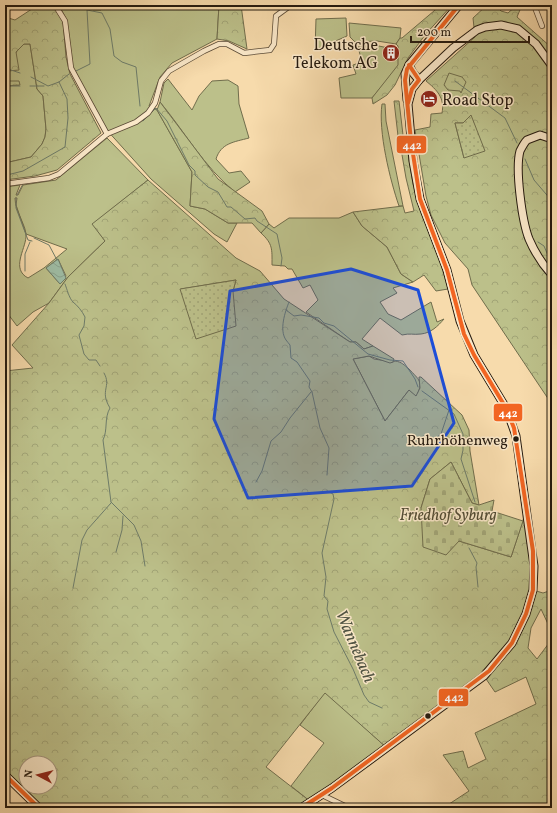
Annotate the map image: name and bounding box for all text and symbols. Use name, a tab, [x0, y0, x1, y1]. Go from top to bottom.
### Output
scale bar	[411, 18, 529, 44]
text: 200 m	[417, 25, 451, 41]
place label: Deutsche Telekom AG	[293, 35, 378, 75]
building icon: Deutsche Telekom AG	[381, 43, 401, 63]
hotel icon: Road Stop	[419, 89, 439, 109]
place label: Road Stop	[442, 90, 513, 112]
line badge: 442	[396, 135, 427, 154]
text: 442	[402, 139, 422, 154]
line badge: 442	[493, 403, 523, 422]
text: 442	[498, 407, 518, 422]
place label: Ruhrhöhenweg	[407, 431, 508, 452]
marker: Ruhrhöhenweg	[511, 434, 521, 444]
park label: Friedhof Syburg	[399, 505, 497, 527]
water label: Wannebach	[329, 607, 380, 687]
line badge: 442	[438, 688, 469, 707]
text: 442	[444, 691, 464, 706]
unlabelled marker	[423, 711, 433, 721]
north arrow	[18, 755, 58, 795]
text: N	[22, 769, 37, 779]

